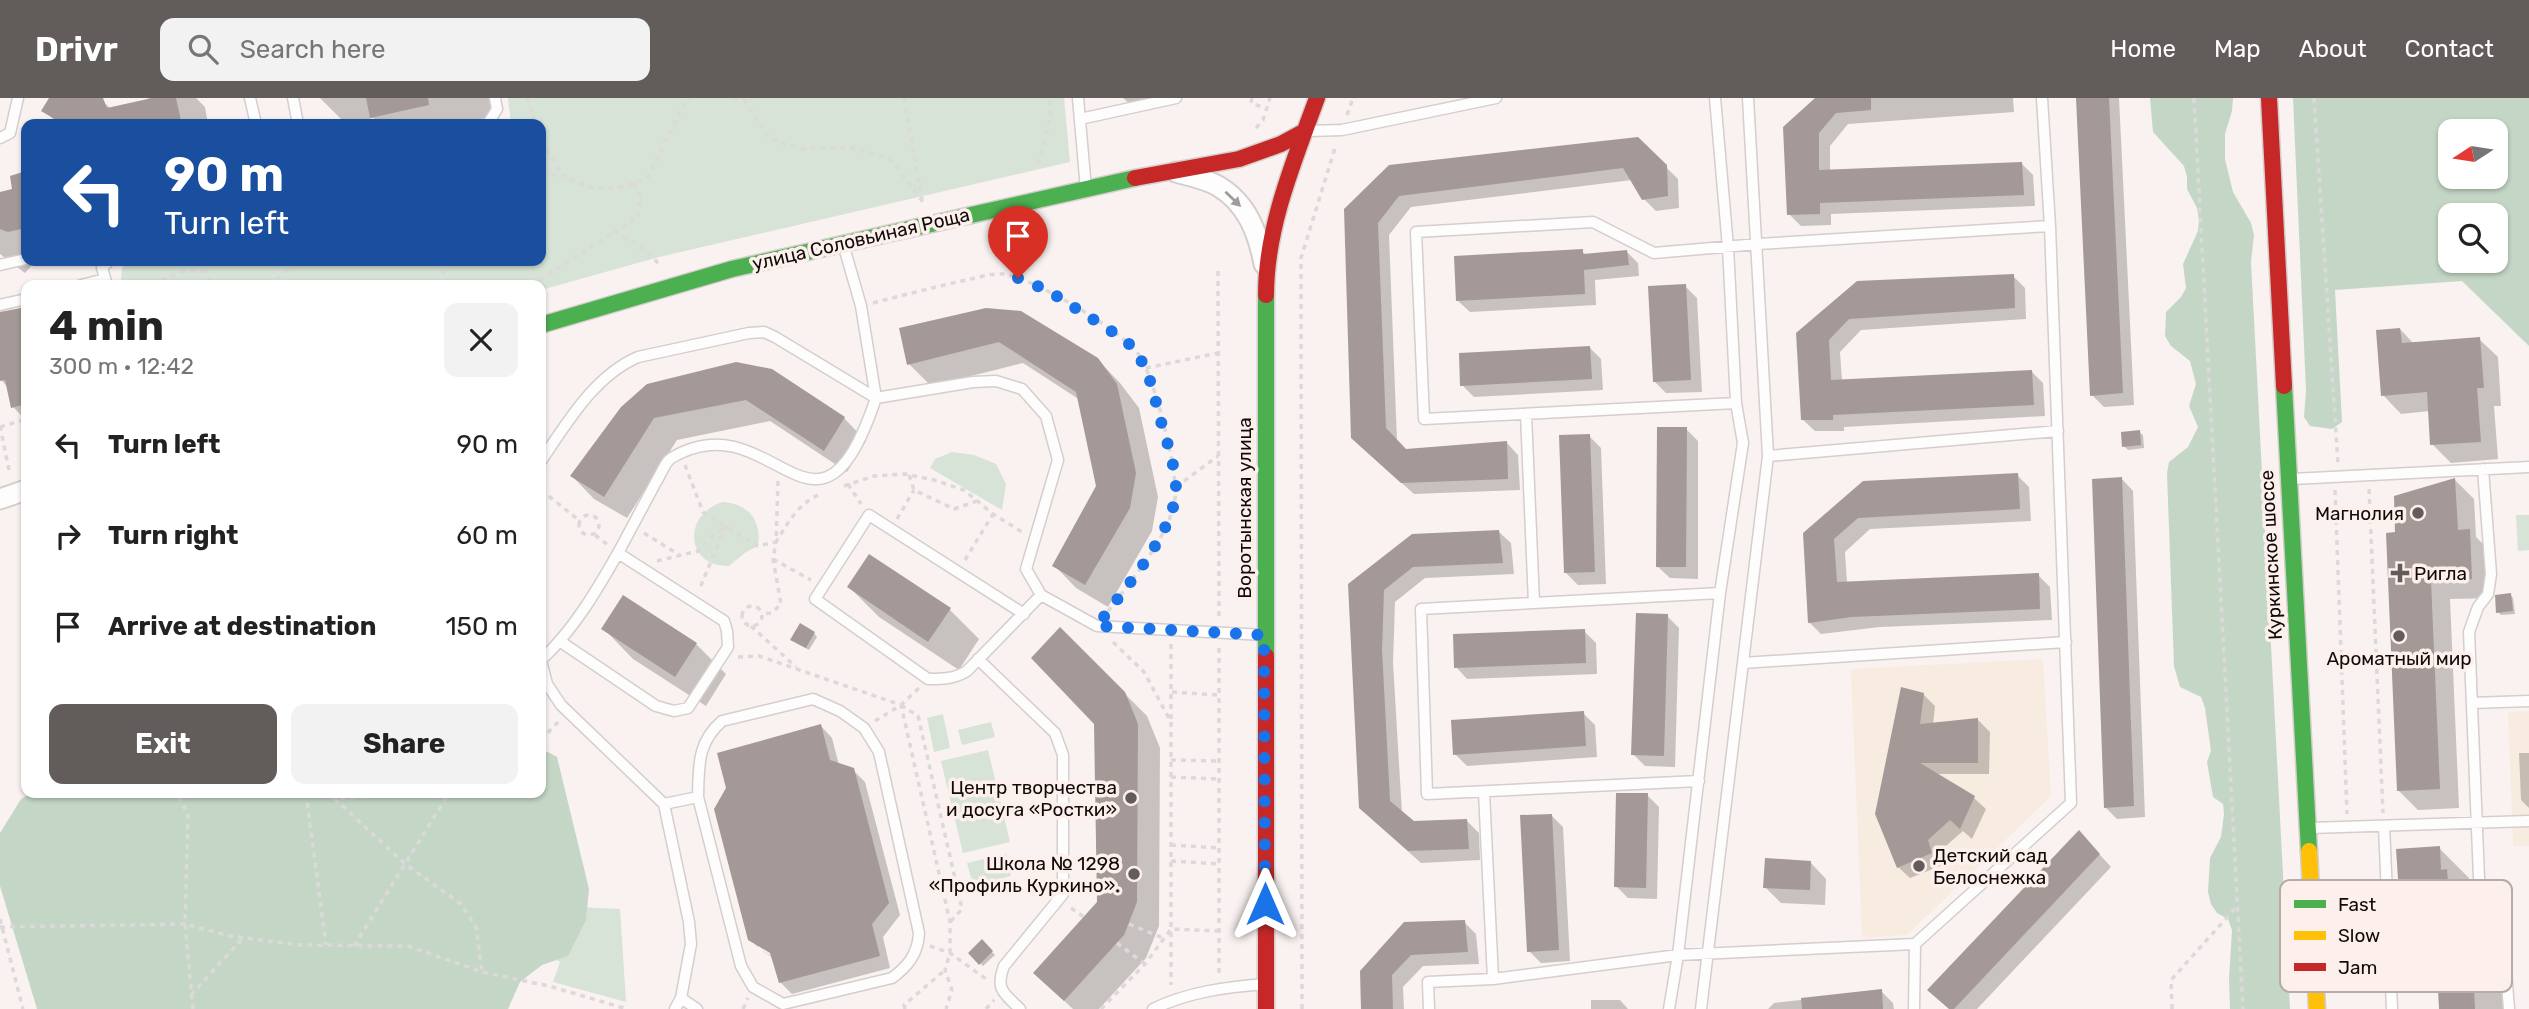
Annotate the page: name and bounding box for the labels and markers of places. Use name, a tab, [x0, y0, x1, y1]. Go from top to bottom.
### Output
pin	[988, 206, 1048, 278]
place label: Магнолия	[2315, 502, 2404, 525]
marker: Магнолия	[2410, 505, 2426, 521]
place label: Ригла	[2414, 562, 2467, 585]
marker: Ригла	[2392, 565, 2408, 581]
marker: Ароматный мир	[2391, 628, 2407, 644]
place label: Ароматный мир	[2326, 647, 2472, 670]
place label: Центр творчества и досуга «Ростки»	[946, 776, 1117, 821]
marker: Центр творчества и досуга «Ростки»	[1123, 790, 1139, 806]
place label: Детский сад Белоснежка	[1933, 844, 2048, 889]
place label: Школа № 1298 «Профиль Куркино».	[929, 852, 1120, 897]
marker: Детский сад Белоснежка	[1911, 858, 1927, 874]
marker: Школа № 1298 «Профиль Куркино».	[1126, 866, 1142, 882]

